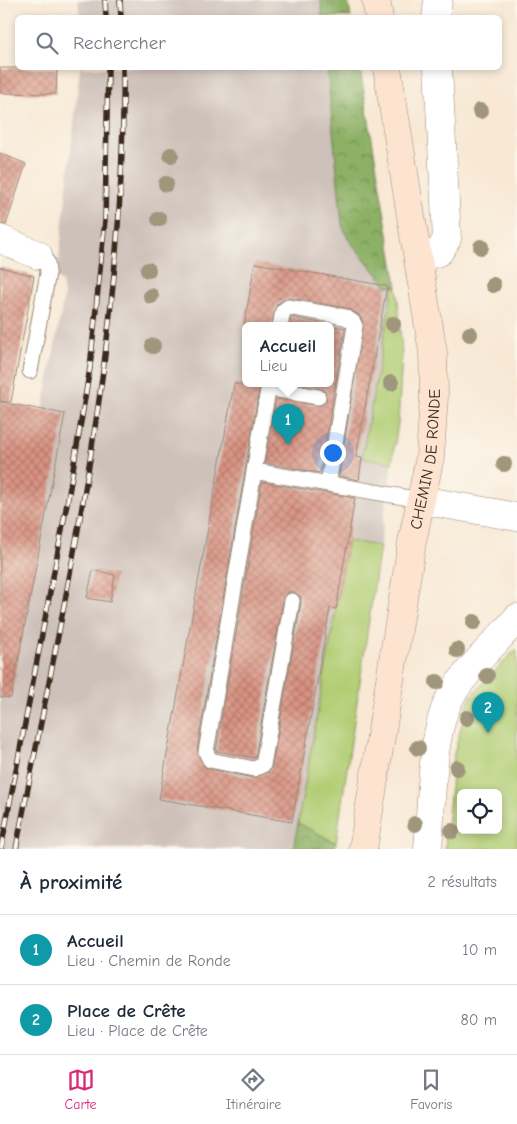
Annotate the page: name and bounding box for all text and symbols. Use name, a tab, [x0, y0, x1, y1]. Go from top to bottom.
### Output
search box	[15, 15, 502, 70]
icon: search	[33, 29, 61, 57]
text: Rechercher	[73, 32, 166, 54]
popup	[242, 322, 334, 387]
text: Accueil	[260, 335, 316, 357]
text: Lieu	[260, 357, 288, 375]
street label: CHEMIN DE RONDE	[407, 388, 444, 531]
pin: 1	[272, 404, 304, 445]
your location	[320, 440, 346, 466]
pin: 2	[472, 692, 504, 733]
map controls	[457, 789, 502, 834]
button: locate	[457, 789, 502, 834]
text: À proximité	[20, 870, 122, 894]
text: 2 résultats	[427, 873, 497, 891]
text: Accueil	[67, 930, 124, 952]
text: 1	[33, 941, 39, 959]
text: 10 m	[462, 941, 497, 959]
text: Lieu · Chemin de Ronde	[67, 952, 231, 970]
text: Place de Crête	[67, 1000, 186, 1022]
text: 2	[32, 1011, 40, 1029]
text: 80 m	[460, 1011, 497, 1029]
text: Lieu · Place de Crête	[67, 1022, 208, 1040]
tab: Carte	[65, 1066, 97, 1113]
tab: Itinéraire	[226, 1066, 281, 1113]
tab: Favoris	[410, 1066, 452, 1113]

